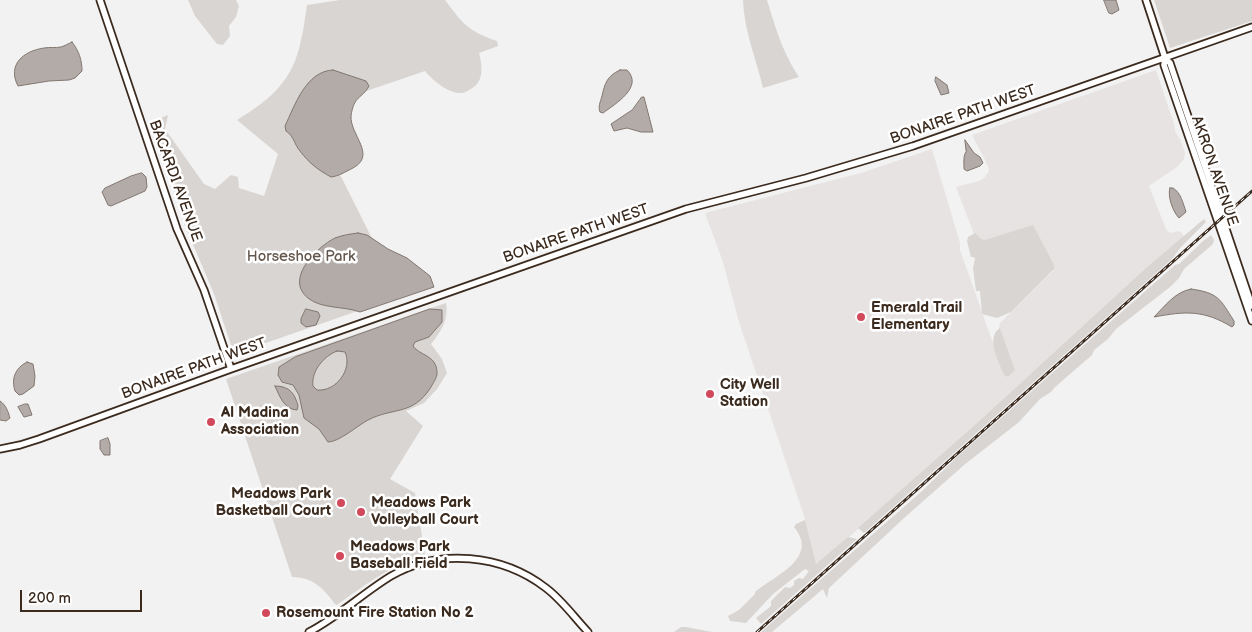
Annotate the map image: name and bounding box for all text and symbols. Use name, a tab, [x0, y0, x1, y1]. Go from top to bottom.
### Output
street label: BONAIRE PATH WEST	[888, 82, 1038, 148]
street label: AKRON AVENUE	[1187, 113, 1241, 229]
street label: BACARDI AVENUE	[145, 118, 205, 244]
street label: BONAIRE PATH WEST	[501, 201, 651, 267]
park label: Horseshoe Park	[247, 248, 355, 266]
place label: Emerald Trail Elementary	[871, 299, 962, 334]
marker: Emerald Trail Elementary	[855, 311, 867, 323]
street label: BONAIRE PATH WEST	[119, 334, 269, 404]
place label: City Well Station	[720, 376, 780, 411]
marker: City Well Station	[704, 388, 716, 400]
place label: Al Madina Association	[221, 404, 299, 439]
marker: Al Madina Association	[205, 416, 217, 428]
place label: Meadows Park Basketball Court	[215, 485, 331, 520]
place label: Meadows Park Volleyball Court	[371, 494, 479, 529]
marker: Meadows Park Basketball Court	[335, 497, 347, 509]
marker: Meadows Park Volleyball Court	[355, 506, 367, 518]
place label: Meadows Park Baseball Field	[350, 538, 450, 573]
marker: Meadows Park Baseball Field	[334, 550, 346, 562]
scale bar	[22, 580, 145, 612]
text: 200 m	[28, 589, 71, 608]
place label: Rosemount Fire Station No 2	[276, 604, 474, 622]
marker: Rosemount Fire Station No 2	[260, 607, 272, 619]

